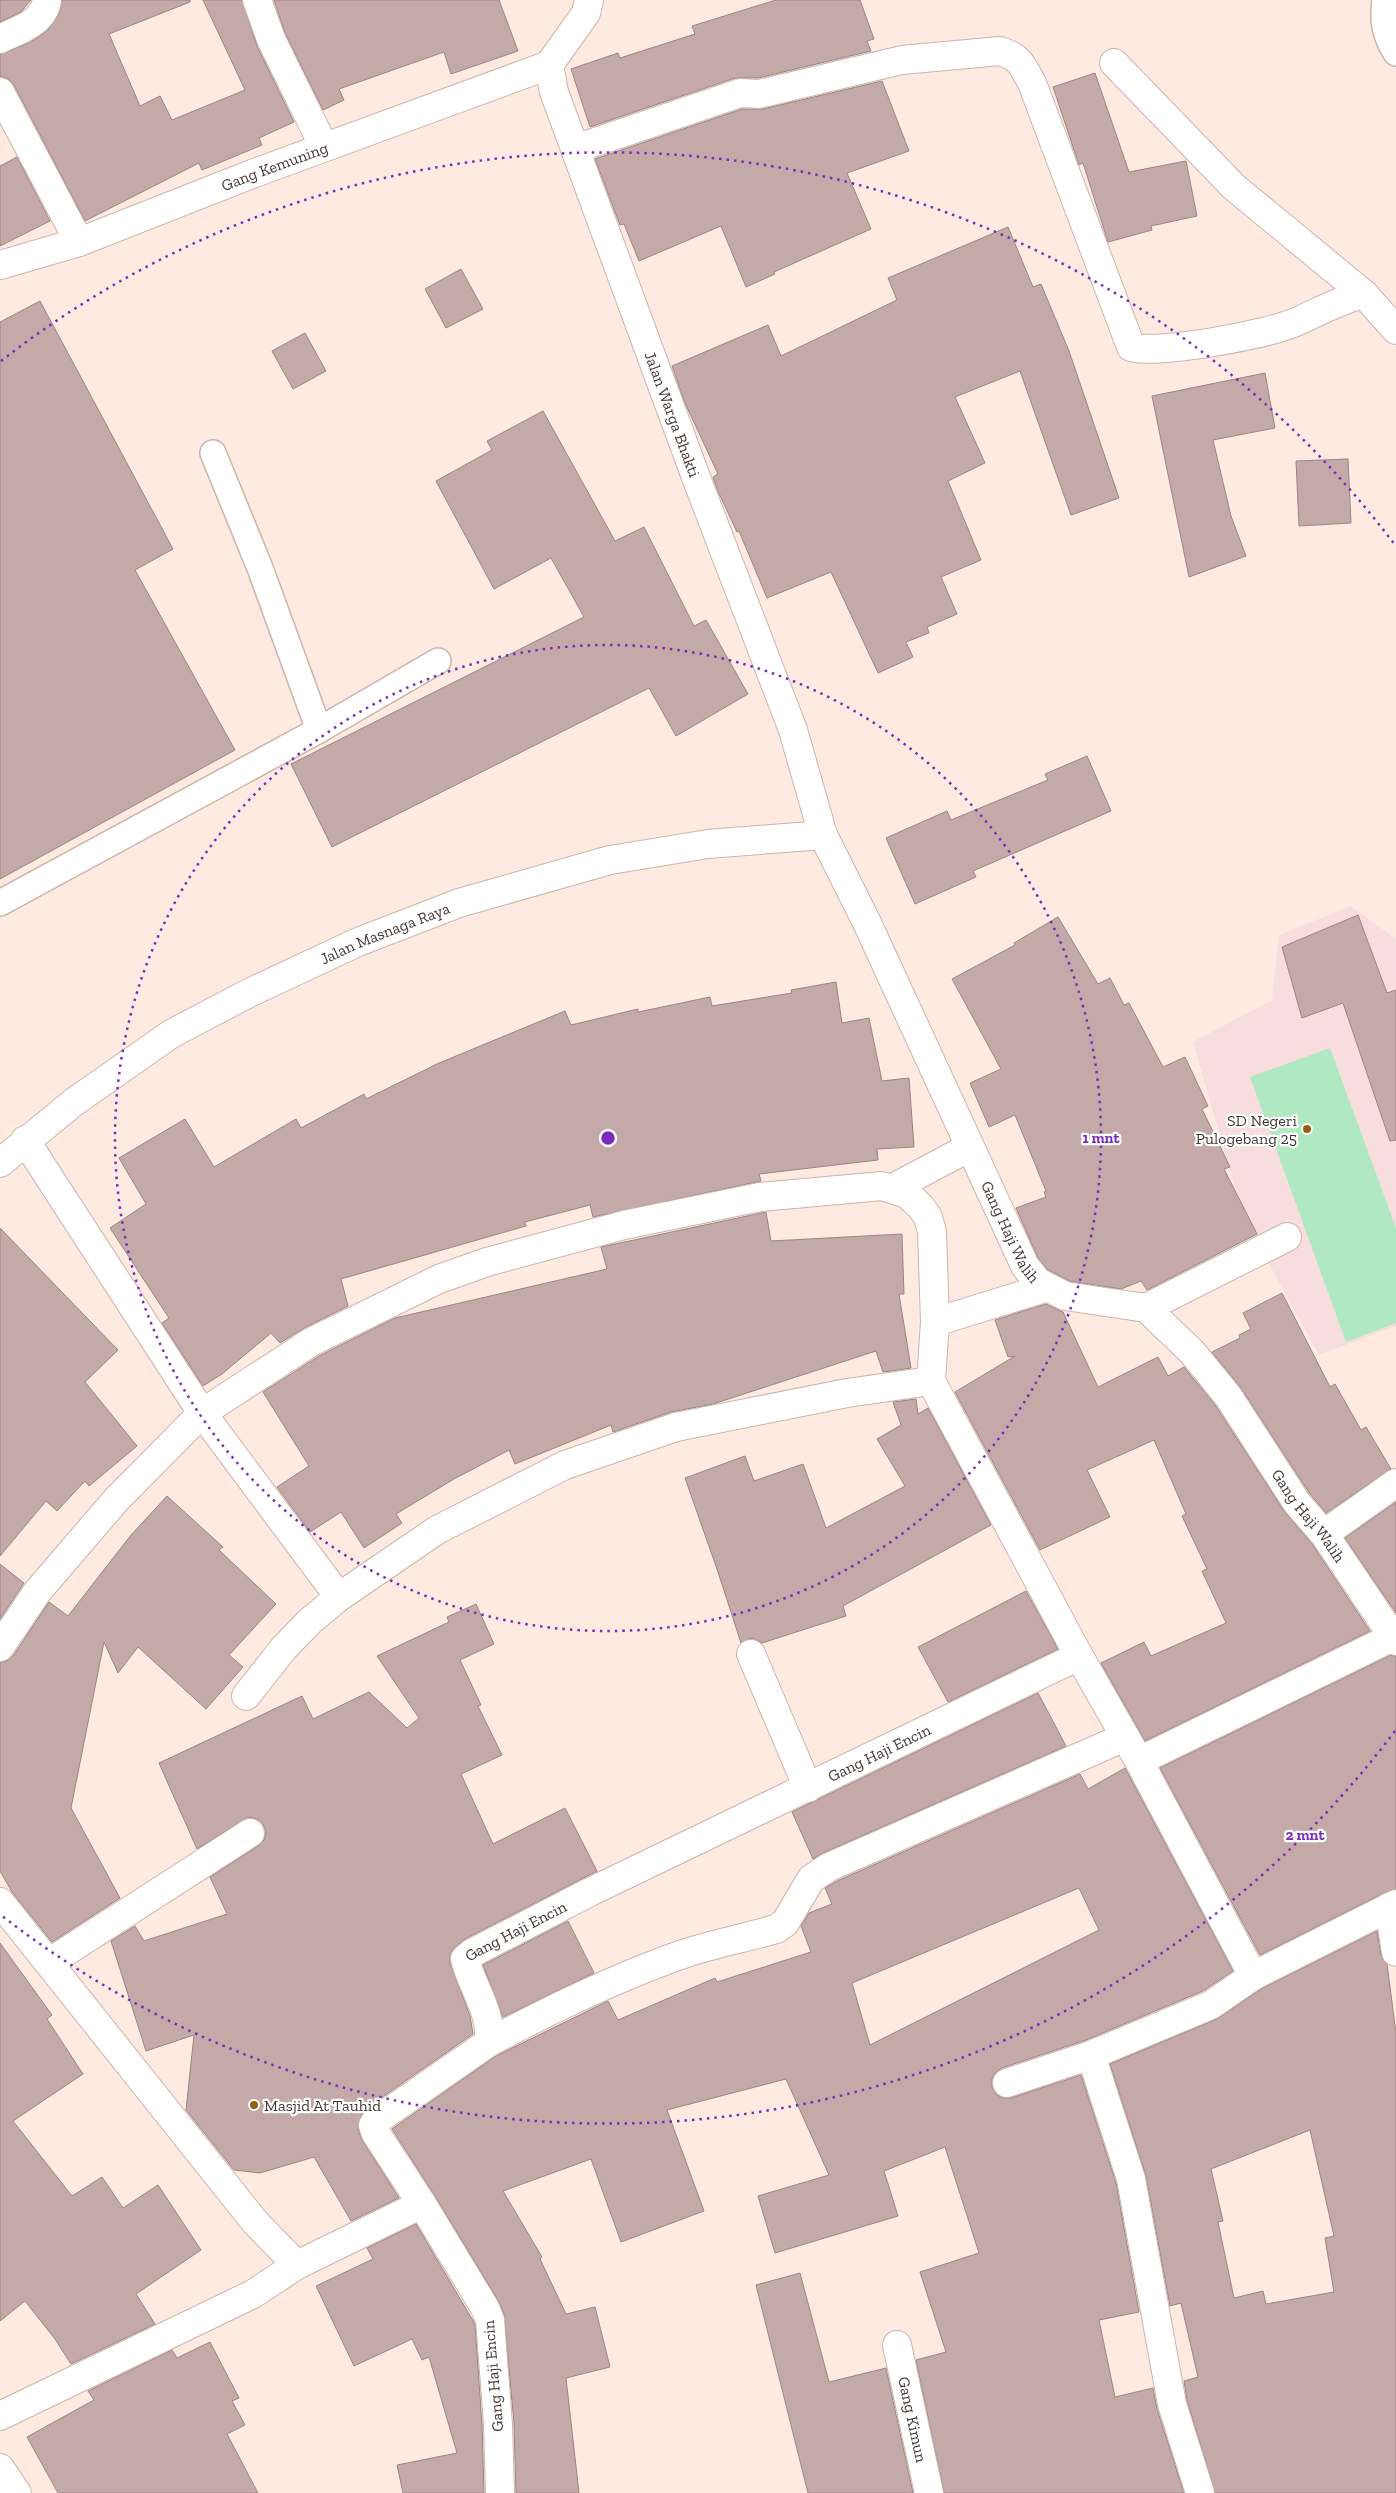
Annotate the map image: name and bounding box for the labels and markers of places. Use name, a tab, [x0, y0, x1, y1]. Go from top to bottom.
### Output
place label: SD Negeri Pulogebang 25	[1196, 1111, 1298, 1148]
marker: SD Negeri Pulogebang 25	[1301, 1123, 1313, 1135]
centre of rings	[599, 1129, 617, 1147]
place label: Masjid At Tauhid	[264, 2096, 381, 2115]
marker: Masjid At Tauhid	[248, 2099, 260, 2111]

